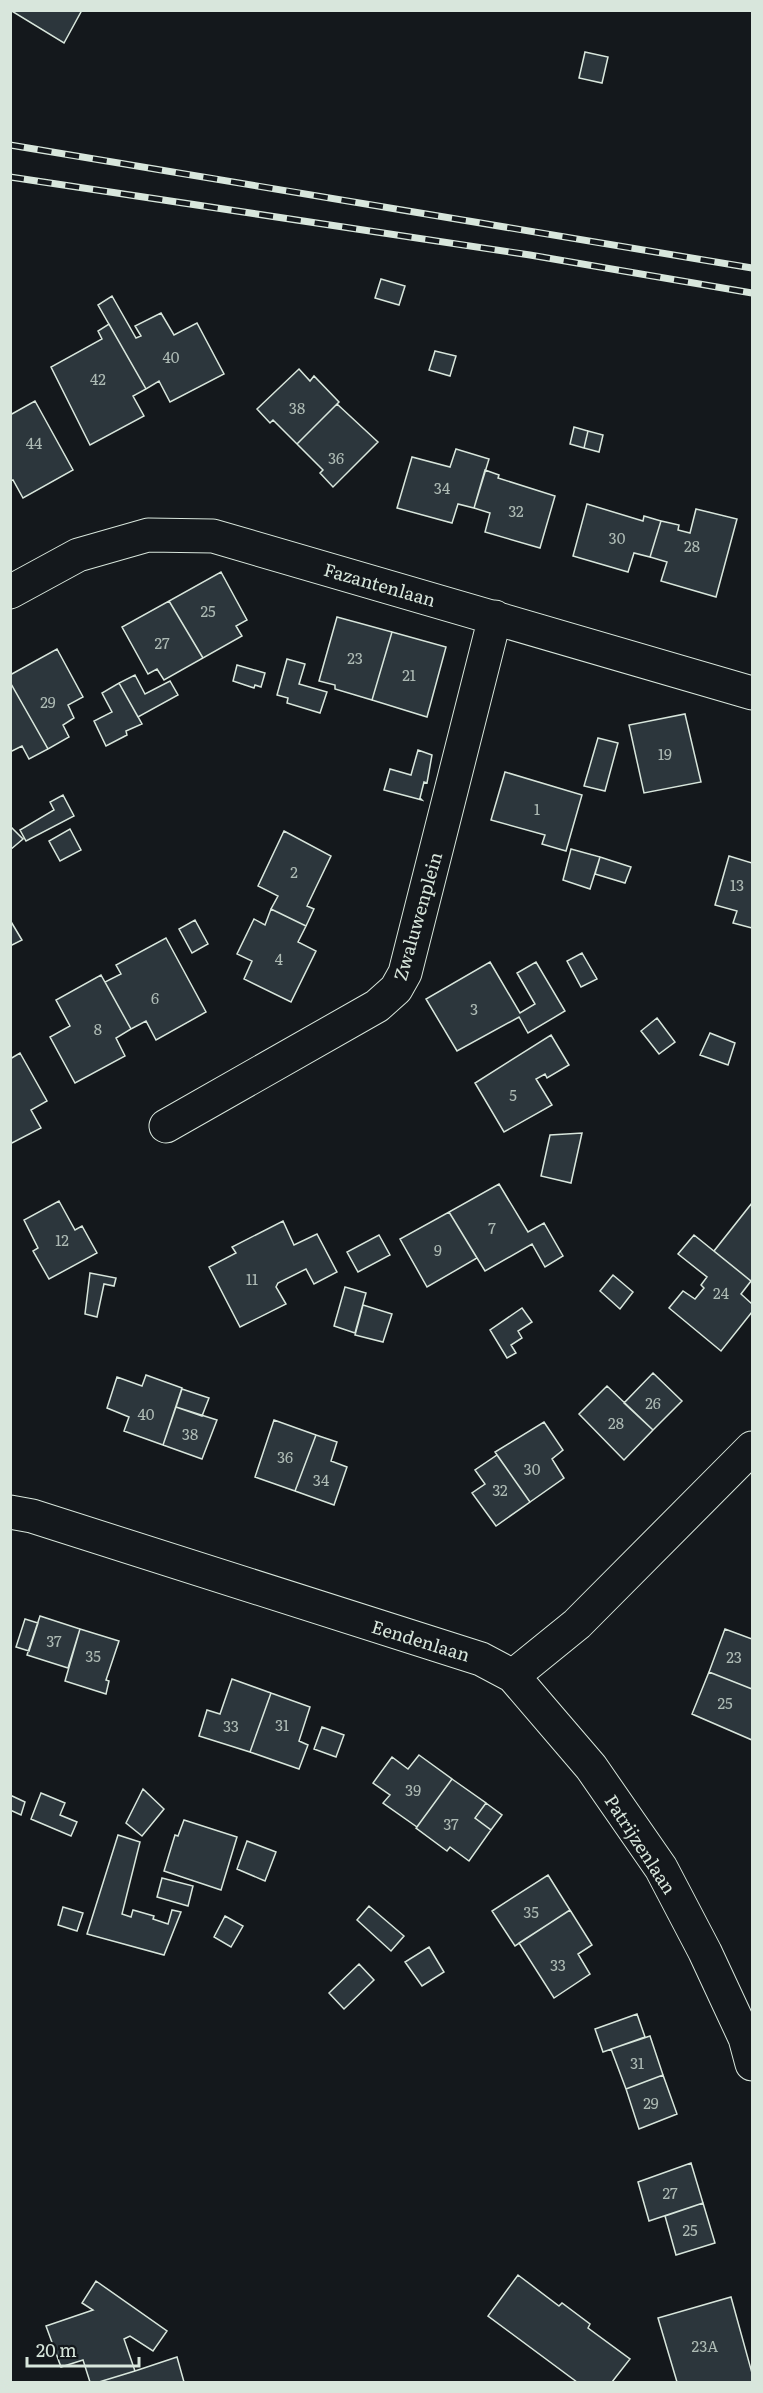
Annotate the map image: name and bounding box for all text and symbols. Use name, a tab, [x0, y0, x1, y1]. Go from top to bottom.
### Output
house number: 40	[163, 345, 180, 368]
house number: 42	[90, 367, 106, 390]
house number: 38	[289, 396, 305, 419]
house number: 44	[26, 431, 42, 454]
house number: 36	[328, 446, 344, 469]
house number: 34	[434, 476, 450, 499]
house number: 32	[508, 499, 524, 522]
house number: 30	[609, 526, 626, 549]
house number: 28	[684, 534, 700, 557]
street label: Fazantenlaan	[321, 555, 439, 613]
house number: 25	[200, 599, 216, 622]
house number: 27	[154, 631, 170, 654]
house number: 23	[347, 646, 363, 669]
house number: 21	[402, 663, 416, 686]
house number: 29	[40, 690, 56, 713]
house number: 19	[658, 742, 672, 765]
house number: 1	[534, 797, 540, 820]
street label: Zwaluwenplein	[386, 848, 448, 984]
house number: 2	[290, 860, 298, 883]
house number: 13	[730, 873, 744, 896]
house number: 4	[275, 947, 283, 970]
house number: 6	[151, 986, 159, 1009]
house number: 3	[470, 997, 478, 1020]
house number: 8	[94, 1017, 102, 1040]
house number: 5	[509, 1083, 517, 1106]
house number: 7	[488, 1216, 496, 1239]
house number: 12	[55, 1228, 69, 1251]
house number: 9	[434, 1238, 442, 1261]
house number: 11	[246, 1267, 258, 1290]
house number: 24	[713, 1281, 729, 1304]
house number: 26	[645, 1391, 661, 1414]
house number: 40	[138, 1402, 155, 1425]
house number: 28	[608, 1411, 624, 1434]
house number: 38	[182, 1422, 198, 1445]
house number: 36	[277, 1445, 293, 1468]
house number: 30	[524, 1457, 541, 1480]
house number: 34	[313, 1468, 329, 1491]
house number: 32	[492, 1478, 508, 1501]
street label: Eendenlaan	[369, 1612, 474, 1668]
house number: 37	[46, 1629, 62, 1652]
house number: 35	[85, 1644, 101, 1667]
house number: 23	[726, 1645, 742, 1668]
house number: 25	[717, 1691, 733, 1714]
house number: 31	[275, 1713, 289, 1736]
house number: 33	[223, 1714, 239, 1737]
house number: 39	[405, 1778, 421, 1801]
street label: Patrijzenlaan	[599, 1789, 683, 1899]
house number: 37	[443, 1812, 459, 1835]
house number: 35	[523, 1900, 539, 1923]
house number: 33	[550, 1953, 566, 1976]
house number: 31	[630, 2051, 644, 2074]
house number: 29	[643, 2091, 659, 2114]
house number: 27	[662, 2181, 678, 2204]
house number: 25	[682, 2218, 698, 2241]
scale bar	[27, 2330, 140, 2368]
house number: 23A	[692, 2334, 718, 2357]
text: 20 m	[36, 2336, 77, 2363]

